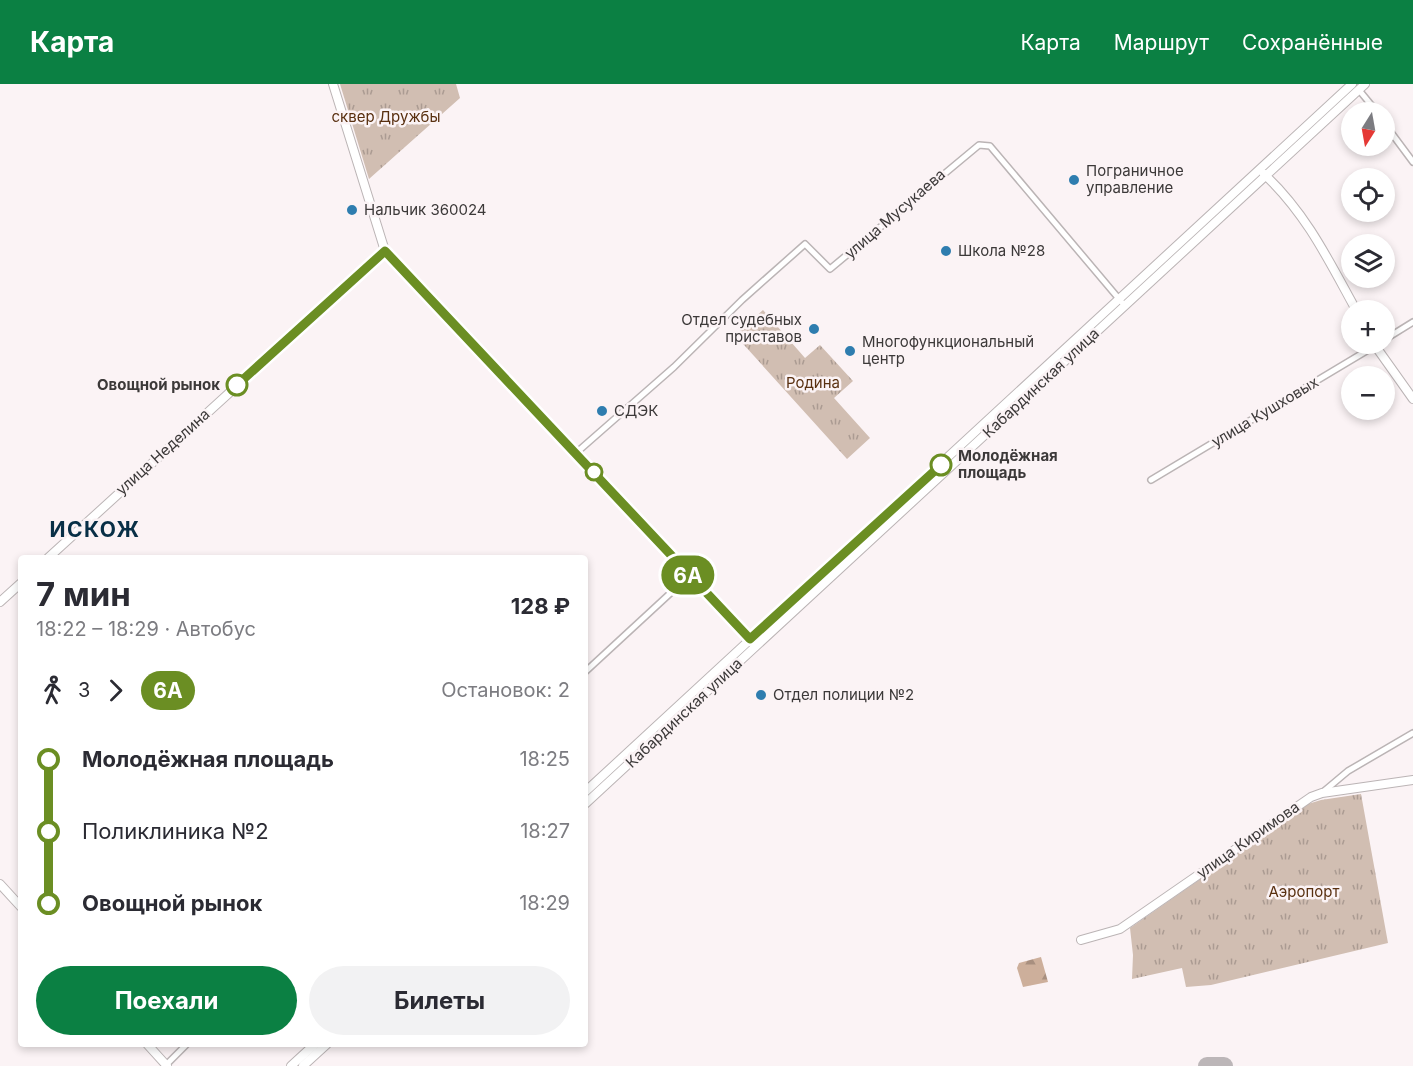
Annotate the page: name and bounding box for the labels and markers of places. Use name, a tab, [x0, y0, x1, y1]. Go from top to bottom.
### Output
place label: Пограничное управление	[1086, 161, 1184, 197]
marker: Пограничное управление	[1067, 173, 1081, 187]
place label: Нальчик 360024	[364, 200, 487, 219]
marker: Нальчик 360024	[345, 203, 359, 217]
place label: Школа №28	[958, 241, 1045, 260]
marker: Школа №28	[939, 244, 953, 258]
place label: Отдел судебных приставов	[681, 310, 802, 346]
marker: Отдел судебных приставов	[807, 322, 821, 336]
place label: Многофункциональный центр	[862, 332, 1034, 368]
marker: Многофункциональный центр	[843, 344, 857, 358]
marker: Овощной рынок	[226, 374, 248, 396]
place label: Овощной рынок	[97, 375, 220, 394]
place label: СДЭК	[614, 401, 658, 420]
marker: СДЭК	[595, 404, 609, 418]
place label: Молодёжная площадь	[958, 446, 1058, 482]
marker: Молодёжная площадь	[930, 454, 952, 476]
unlabelled marker	[585, 463, 603, 481]
place label: Отдел полиции №2	[773, 685, 914, 704]
marker: Отдел полиции №2	[754, 688, 768, 702]

